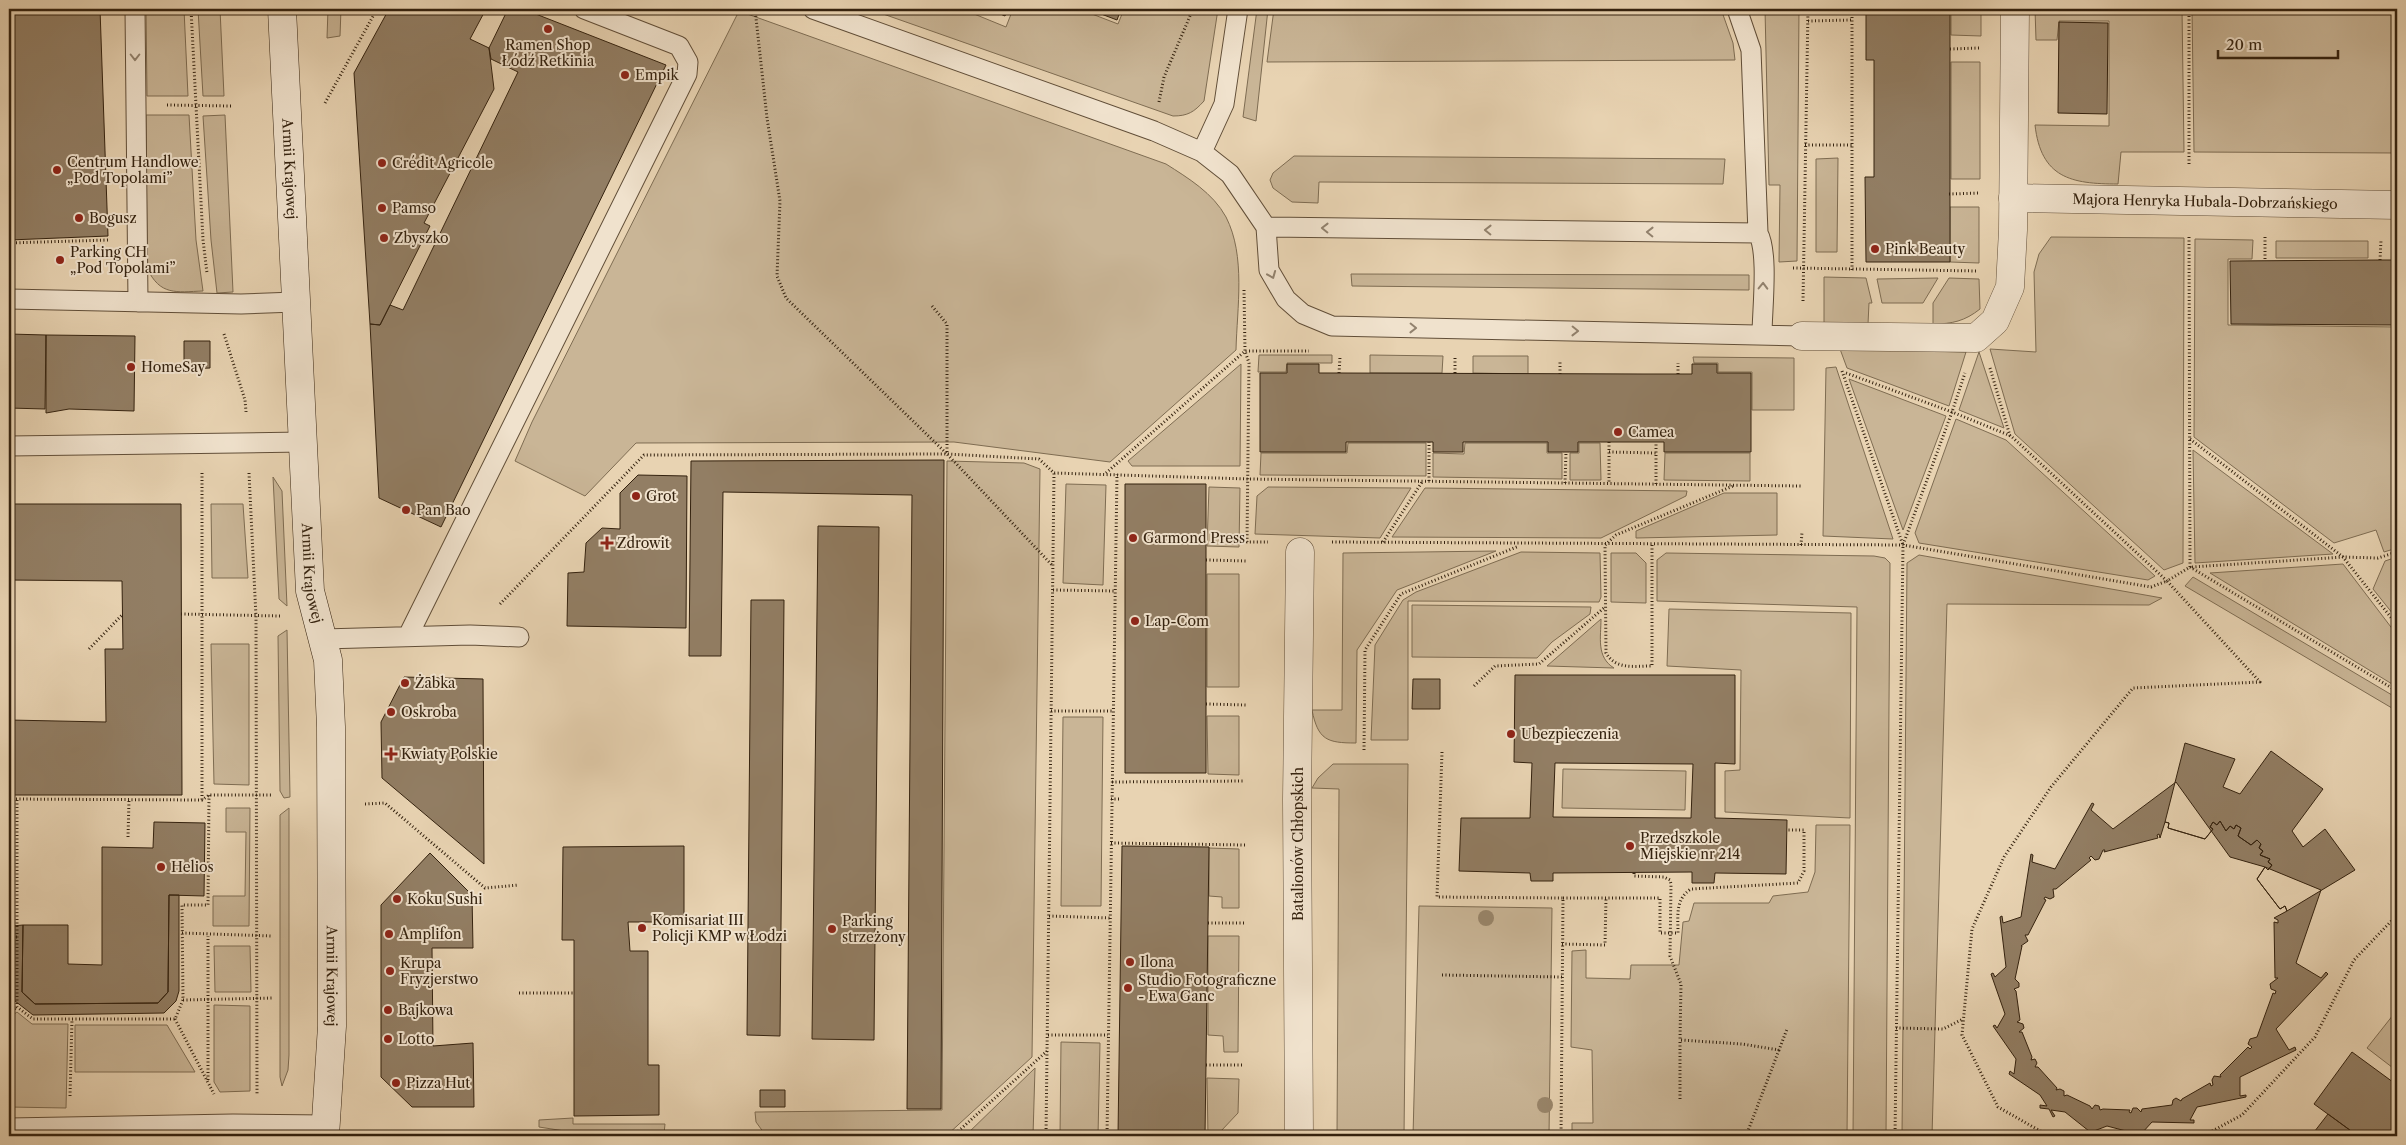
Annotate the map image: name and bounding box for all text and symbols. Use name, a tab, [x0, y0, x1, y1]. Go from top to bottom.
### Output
marker: Ramen Shop Łódź Retkinia	[542, 23, 554, 35]
scale bar	[2218, 28, 2338, 60]
text: 20 m	[2226, 35, 2262, 54]
place label: Ramen Shop Łódź Retkinia	[502, 36, 595, 70]
one-way arrow	[130, 54, 140, 62]
place label: Empik	[635, 66, 680, 84]
marker: Empik	[619, 69, 631, 81]
street label: Armii Krajowej	[278, 117, 301, 220]
place label: Centrum Handlowe „Pod Topolami”	[67, 153, 199, 187]
place label: Crédit Agricole	[392, 154, 493, 172]
marker: Crédit Agricole	[376, 157, 388, 169]
marker: Centrum Handlowe „Pod Topolami”	[51, 164, 63, 176]
street label: Majora Henryka Hubala-Dobrzańskiego	[2072, 190, 2338, 213]
place label: Pamso	[392, 199, 436, 217]
marker: Pamso	[376, 202, 388, 214]
place label: Bogusz	[89, 209, 137, 227]
marker: Bogusz	[73, 212, 85, 224]
one-way arrow	[1321, 223, 1329, 233]
one-way arrow	[1484, 224, 1492, 235]
one-way arrow	[1646, 226, 1654, 237]
place label: Zbyszko	[394, 229, 449, 247]
marker: Zbyszko	[378, 232, 390, 244]
place label: Pink Beauty	[1885, 240, 1965, 258]
place label: Parking CH „Pod Topolami”	[70, 243, 176, 277]
marker: Pink Beauty	[1869, 243, 1881, 255]
marker: Parking CH „Pod Topolami”	[54, 254, 66, 266]
one-way arrow	[1266, 270, 1277, 279]
one-way arrow	[1758, 282, 1768, 290]
one-way arrow	[1409, 323, 1417, 333]
one-way arrow	[1572, 326, 1579, 336]
place label: HomeSay	[141, 358, 205, 376]
marker: HomeSay	[125, 361, 137, 373]
place label: Camea	[1628, 423, 1675, 441]
marker: Camea	[1612, 426, 1624, 438]
place label: Grot	[646, 487, 677, 505]
marker: Grot	[630, 490, 642, 502]
place label: Pan Bao	[416, 501, 471, 519]
marker: Pan Bao	[400, 504, 412, 516]
street label: Armii Krajowej	[298, 521, 327, 625]
place label: Garmond Press	[1143, 529, 1245, 547]
marker: Garmond Press	[1127, 532, 1139, 544]
place label: Zdrowit	[617, 534, 670, 552]
marker: Zdrowit	[601, 537, 613, 549]
place label: Lap-Com	[1145, 612, 1209, 630]
marker: Lap-Com	[1129, 615, 1141, 627]
place label: Żabka	[415, 674, 456, 692]
marker: Żabka	[399, 677, 411, 689]
place label: Oskroba	[401, 703, 458, 721]
marker: Oskroba	[385, 706, 397, 718]
place label: Ubezpieczenia	[1521, 725, 1619, 743]
marker: Ubezpieczenia	[1505, 728, 1517, 740]
place label: Kwiaty Polskie	[401, 745, 498, 763]
marker: Kwiaty Polskie	[385, 748, 397, 760]
street label: Batalionów Chłopskich	[1289, 767, 1307, 921]
place label: Przedszkole Miejskie nr 214	[1640, 829, 1740, 863]
marker: Przedszkole Miejskie nr 214	[1624, 840, 1636, 852]
place label: Helios	[171, 858, 214, 876]
marker: Helios	[155, 861, 167, 873]
place label: Koku Sushi	[407, 890, 483, 908]
marker: Koku Sushi	[391, 893, 403, 905]
place label: Komisariat III Policji KMP w Łodzi	[652, 911, 787, 945]
place label: Parking strzeżony	[842, 912, 906, 946]
marker: Komisariat III Policji KMP w Łodzi	[636, 922, 648, 934]
marker: Parking strzeżony	[826, 923, 838, 935]
street label: Armii Krajowej	[323, 924, 341, 1026]
place label: Amplifon	[398, 925, 462, 943]
marker: Amplifon	[383, 928, 395, 940]
place label: Ilona	[1140, 953, 1175, 971]
place label: Krupa Fryzjerstwo	[400, 954, 478, 988]
marker: Ilona	[1124, 956, 1136, 968]
marker: Krupa Fryzjerstwo	[384, 965, 396, 977]
place label: Studio Fotograficzne - Ewa Ganc	[1138, 971, 1276, 1005]
marker: Studio Fotograficzne - Ewa Ganc	[1122, 982, 1134, 994]
place label: Bajkowa	[398, 1001, 454, 1019]
marker: Bajkowa	[382, 1004, 394, 1016]
place label: Lotto	[398, 1030, 434, 1048]
marker: Lotto	[382, 1033, 394, 1045]
place label: Pizza Hut	[406, 1074, 470, 1092]
marker: Pizza Hut	[390, 1077, 402, 1089]

